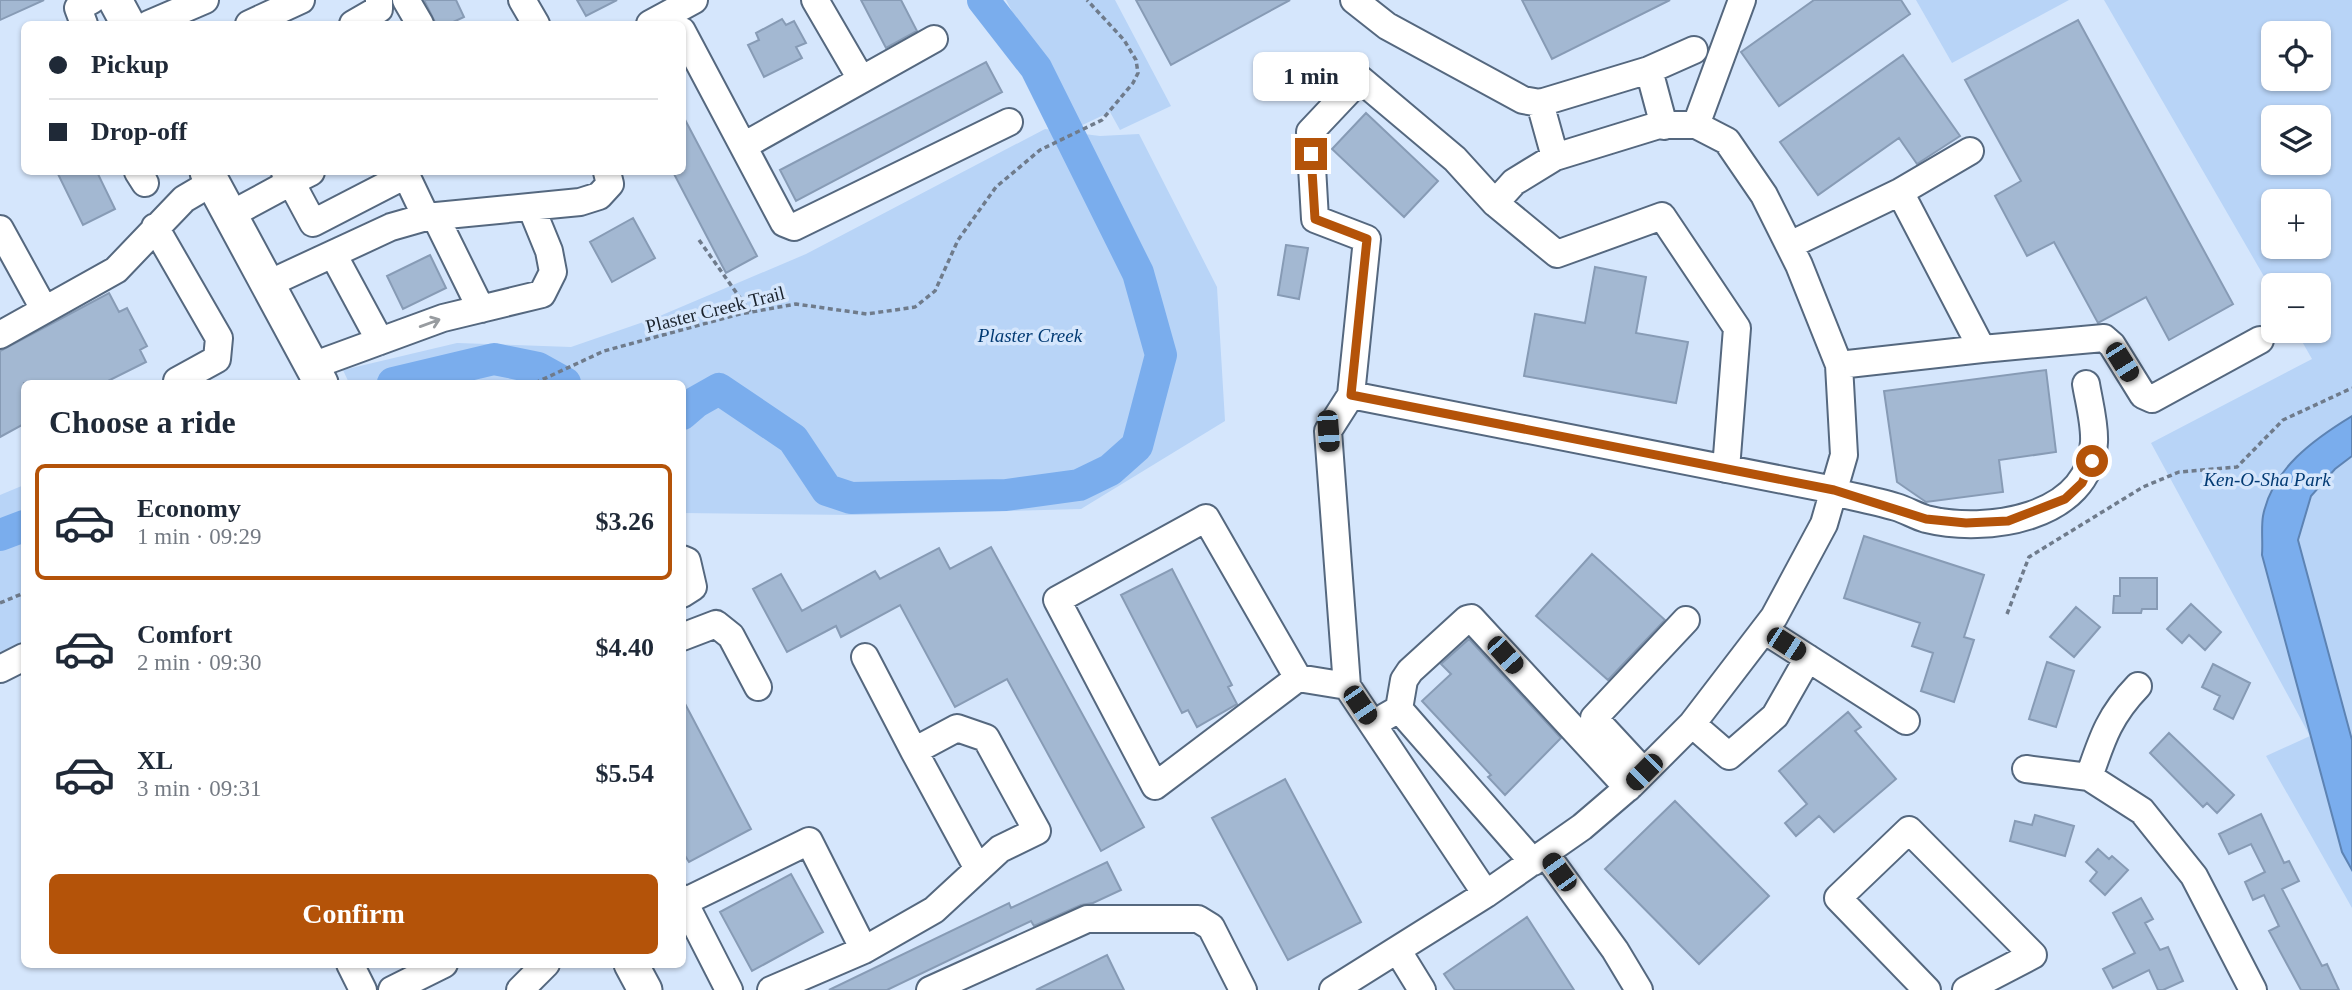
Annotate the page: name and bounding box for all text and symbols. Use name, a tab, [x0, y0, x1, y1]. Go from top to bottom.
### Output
map controls	[2261, 21, 2331, 343]
button: locate	[2261, 21, 2331, 91]
text: Pickup	[91, 50, 169, 79]
callout: 1 min	[1253, 52, 1369, 102]
text: 1 min	[1283, 64, 1339, 89]
button: layers	[2261, 105, 2331, 175]
text: Drop-off	[91, 117, 187, 146]
route end	[1295, 138, 1327, 170]
button: +	[2261, 189, 2331, 259]
button: −	[2261, 273, 2331, 343]
street label: Plaster Creek Trail	[643, 282, 787, 337]
one-way arrow	[419, 316, 441, 328]
park label: Plaster Creek	[977, 325, 1083, 346]
car	[2102, 339, 2143, 385]
text: Choose a ride	[49, 404, 236, 440]
car	[1317, 409, 1340, 453]
route start	[2076, 445, 2108, 477]
park label: Ken-O-Sha Park	[2202, 469, 2331, 490]
icon: car	[53, 491, 116, 554]
text: Economy	[137, 494, 241, 523]
text: $3.26	[596, 507, 654, 536]
text: 1 min · 09:29	[137, 524, 262, 549]
icon: car	[53, 617, 116, 680]
text: Comfort	[137, 620, 232, 649]
car	[1763, 624, 1810, 664]
car	[1484, 632, 1527, 678]
text: $4.40	[596, 633, 654, 662]
text: 2 min · 09:30	[137, 650, 262, 675]
car	[1340, 682, 1381, 728]
icon: car	[53, 743, 116, 806]
text: XL	[137, 746, 173, 775]
car	[1622, 750, 1667, 794]
text: $5.54	[596, 759, 654, 788]
text: 3 min · 09:31	[137, 776, 262, 801]
car	[1539, 849, 1580, 895]
button: Confirm	[49, 874, 658, 954]

